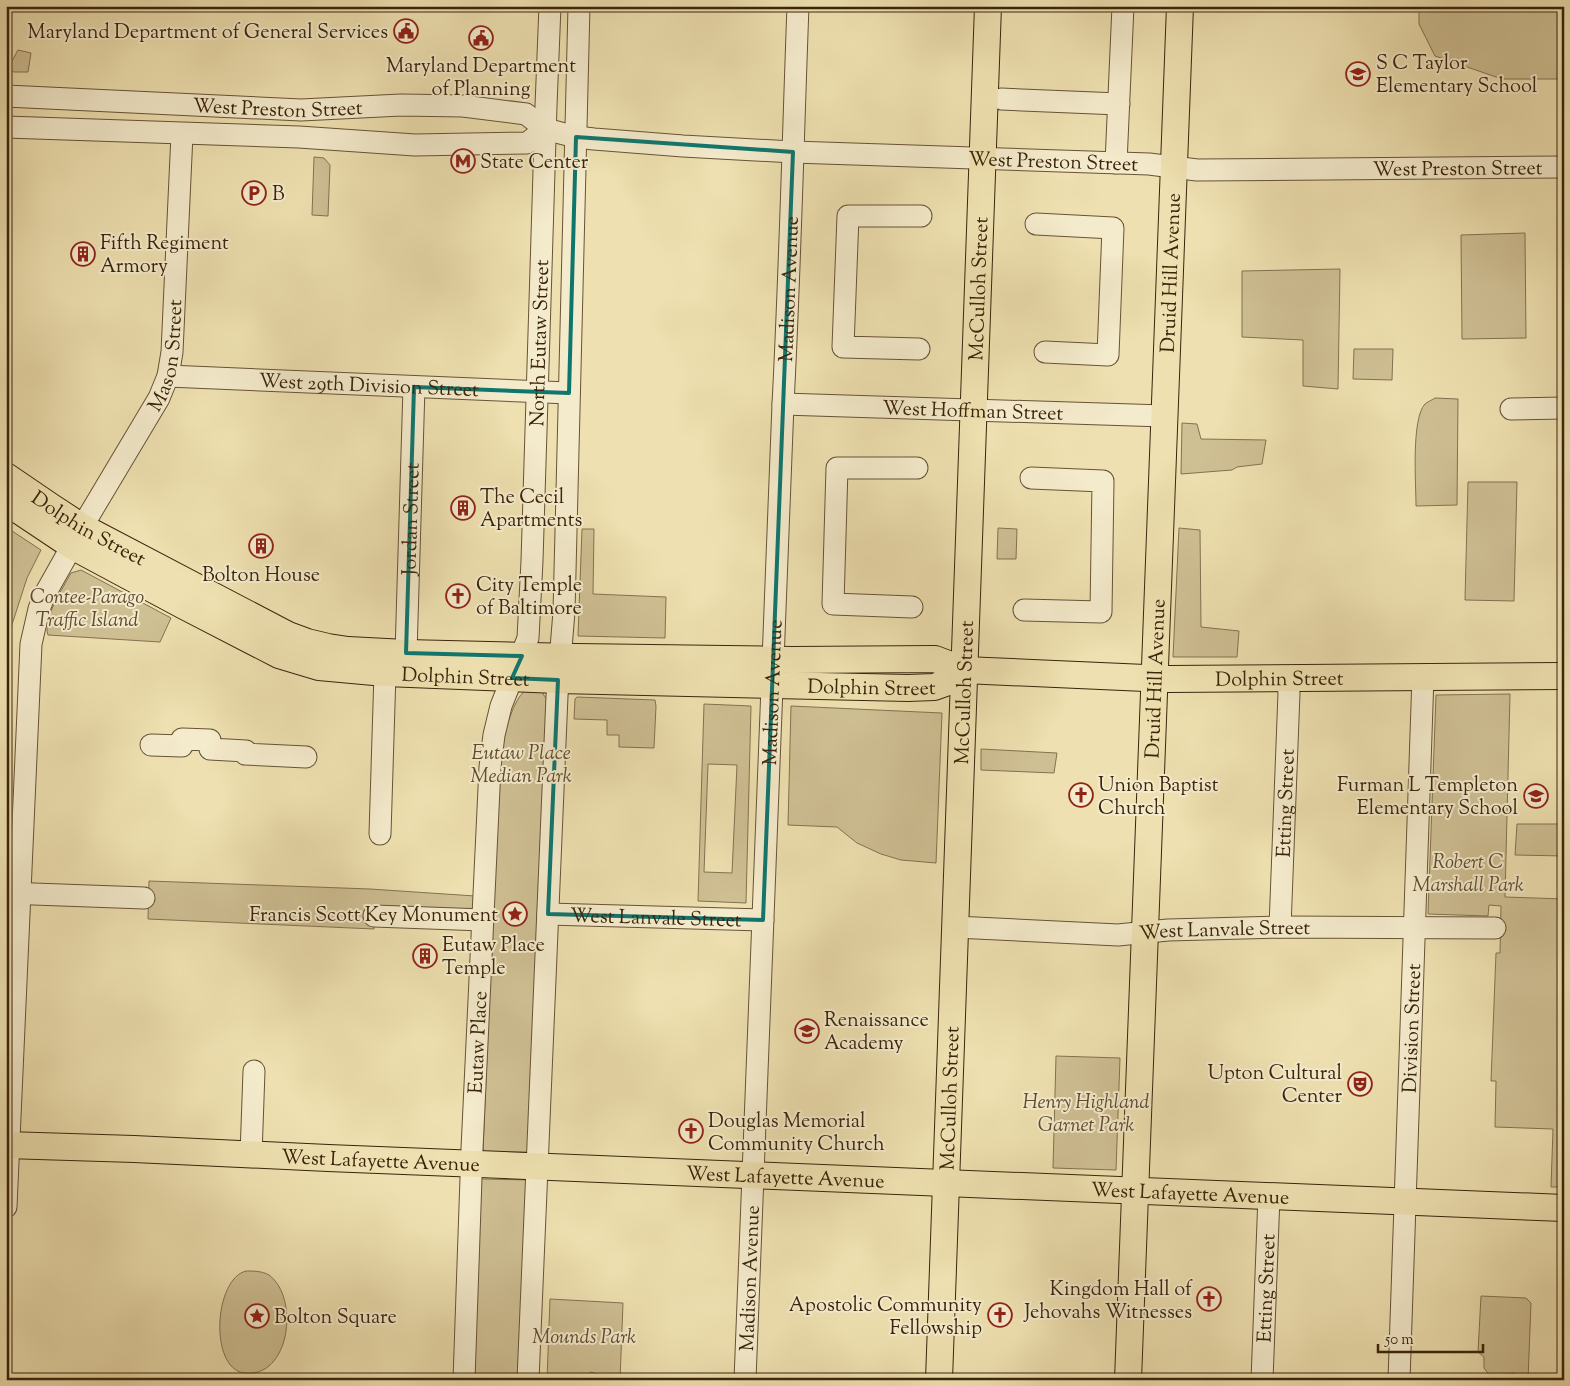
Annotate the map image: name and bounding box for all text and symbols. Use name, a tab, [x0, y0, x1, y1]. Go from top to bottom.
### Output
public building icon: Maryland Department of General Services	[393, 18, 419, 44]
place label: Maryland Department of General Services	[27, 19, 388, 48]
public building icon: Maryland Department of Planning	[468, 25, 494, 51]
place label: S C Taylor Elementary School	[1376, 50, 1538, 102]
place label: Maryland Department of Planning	[386, 53, 576, 105]
school or university icon: S C Taylor Elementary School	[1345, 61, 1371, 87]
street label: West Preston Street	[192, 93, 364, 127]
street label: West Preston Street	[968, 146, 1139, 181]
metro station icon: State Center	[450, 148, 476, 174]
place label: State Center	[480, 149, 589, 178]
street label: West Preston Street	[1373, 155, 1543, 186]
parking icon: B	[241, 180, 267, 206]
place label: B	[272, 181, 285, 210]
street label: Druid Hill Avenue	[1155, 192, 1190, 353]
street label: Madison Avenue	[773, 215, 808, 363]
street label: McCulloh Street	[963, 216, 997, 361]
place label: Fifth Regiment Armory	[100, 230, 229, 282]
building icon: Fifth Regiment Armory	[70, 241, 96, 267]
street label: North Eutaw Street	[524, 259, 558, 427]
street label: Mason Street	[142, 299, 191, 418]
street label: West 29th Division Street	[258, 368, 479, 406]
street label: West Hoffman Street	[882, 395, 1064, 430]
street label: Jordan Street	[396, 462, 429, 577]
place label: The Cecil Apartments	[480, 484, 583, 536]
street label: Dolphin Street	[24, 485, 150, 575]
building icon: The Cecil Apartments	[450, 495, 476, 521]
building icon: Bolton House	[248, 533, 274, 559]
place label: Bolton House	[202, 562, 320, 591]
place label: City Temple of Baltimore	[476, 572, 582, 624]
church icon: City Temple of Baltimore	[445, 583, 471, 609]
park label: Contee-Parago Traffic Island	[30, 584, 144, 636]
street label: Druid Hill Avenue	[1140, 598, 1175, 759]
street label: Madison Avenue	[757, 619, 792, 766]
street label: McCulloh Street	[949, 620, 983, 765]
street label: Dolphin Street	[401, 662, 530, 696]
street label: Dolphin Street	[1215, 666, 1344, 696]
street label: Dolphin Street	[807, 674, 936, 705]
park label: Eutaw Place Median Park	[470, 740, 572, 792]
street label: Etting Street	[1271, 748, 1304, 858]
place label: Union Baptist Church	[1098, 772, 1219, 824]
place label: Furman L Templeton Elementary School	[1337, 772, 1518, 824]
church icon: Union Baptist Church	[1068, 782, 1094, 808]
school or university icon: Furman L Templeton Elementary School	[1523, 783, 1549, 809]
park label: Robert C Marshall Park	[1412, 849, 1524, 901]
place icon: Francis Scott Key Monument	[502, 901, 528, 927]
place label: Francis Scott Key Monument	[249, 902, 498, 931]
street label: West Lanvale Street	[570, 903, 742, 936]
street label: West Lanvale Street	[1138, 915, 1310, 950]
place label: Eutaw Place Temple	[442, 932, 545, 984]
building icon: Eutaw Place Temple	[412, 943, 438, 969]
street label: Division Street	[1397, 963, 1430, 1094]
street label: Eutaw Place	[463, 990, 496, 1094]
place label: Renaissance Academy	[824, 1007, 929, 1059]
school or university icon: Renaissance Academy	[794, 1018, 820, 1044]
street label: McCulloh Street	[934, 1026, 969, 1171]
place label: Upton Cultural Center	[1207, 1060, 1342, 1112]
theatre icon: Upton Cultural Center	[1347, 1071, 1373, 1097]
park label: Henry Highland Garnet Park	[1023, 1089, 1149, 1141]
place label: Douglas Memorial Community Church	[708, 1108, 885, 1160]
church icon: Douglas Memorial Community Church	[678, 1118, 704, 1144]
street label: West Lafayette Avenue	[281, 1144, 480, 1181]
street label: West Lafayette Avenue	[685, 1160, 885, 1198]
street label: West Lafayette Avenue	[1090, 1177, 1290, 1214]
street label: Madison Avenue	[734, 1205, 769, 1352]
street label: Etting Street	[1251, 1233, 1285, 1343]
place label: Kingdom Hall of Jehovahs Witnesses	[1023, 1276, 1193, 1328]
church icon: Kingdom Hall of Jehovahs Witnesses	[1196, 1286, 1222, 1312]
place label: Apostolic Community Fellowship	[789, 1292, 982, 1344]
church icon: Apostolic Community Fellowship	[987, 1302, 1013, 1328]
place icon: Bolton Square	[244, 1303, 270, 1329]
place label: Bolton Square	[274, 1304, 397, 1333]
scale bar	[1378, 1321, 1482, 1353]
park label: Mounds Park	[532, 1324, 636, 1353]
text: 50 m	[1384, 1330, 1414, 1351]

